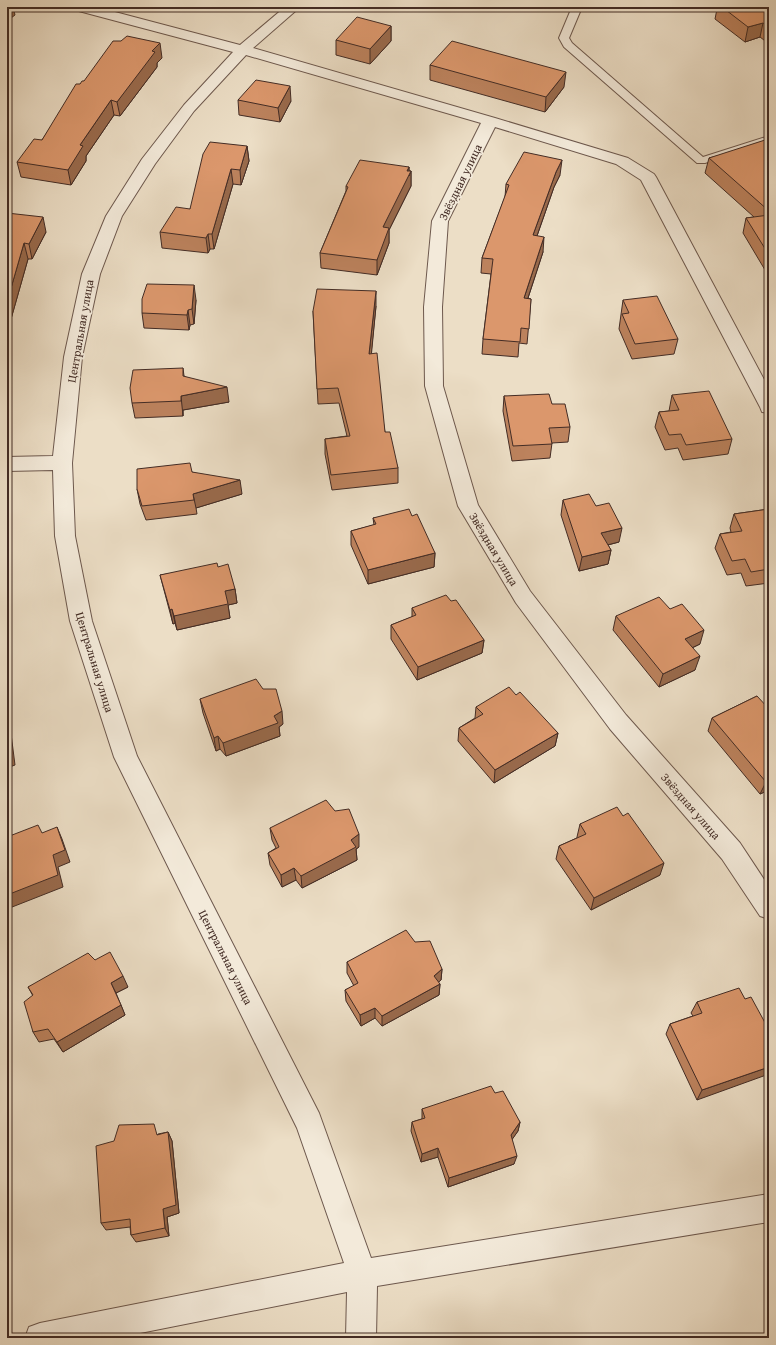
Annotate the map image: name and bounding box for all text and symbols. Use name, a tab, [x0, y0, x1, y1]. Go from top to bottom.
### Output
street label: Звёздная улица	[434, 141, 486, 223]
street label: Центральная улица	[63, 278, 97, 384]
street label: Звёздная улица	[465, 509, 523, 589]
street label: Центральная улица	[72, 610, 118, 715]
street label: Звёздная улица	[657, 769, 725, 843]
street label: Центральная улица	[195, 907, 257, 1008]

